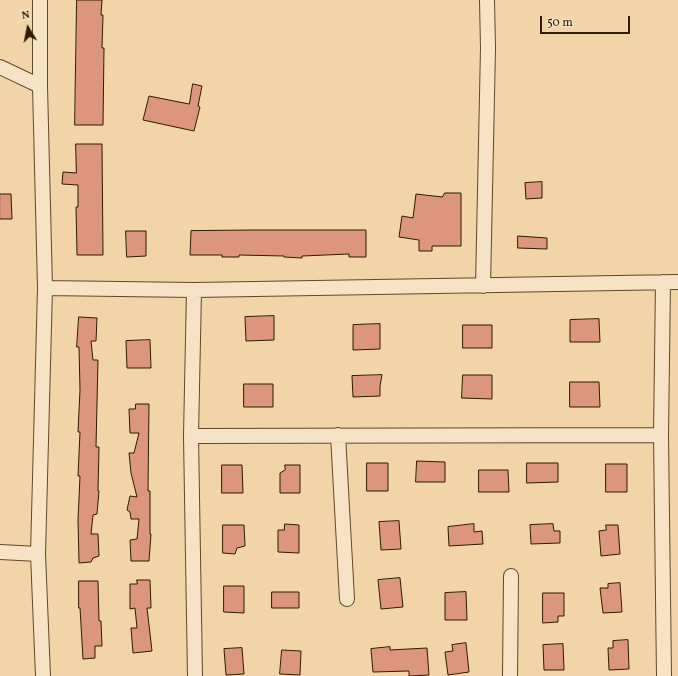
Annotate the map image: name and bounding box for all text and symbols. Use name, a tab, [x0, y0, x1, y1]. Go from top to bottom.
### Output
north arrow	[8, 8, 48, 48]
text: N	[21, 8, 31, 24]
scale bar	[542, 8, 632, 34]
text: 50 m	[547, 15, 573, 31]

